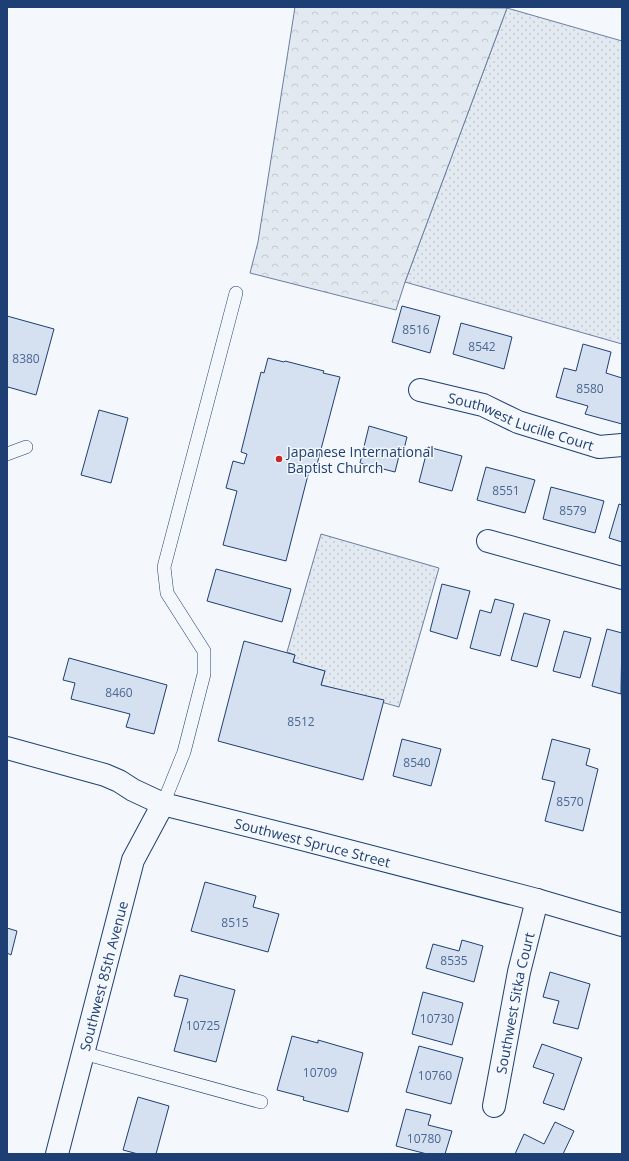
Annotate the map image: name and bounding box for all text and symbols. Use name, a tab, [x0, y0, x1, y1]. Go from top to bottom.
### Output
house number: 8516	[402, 321, 430, 338]
house number: 8542	[468, 338, 496, 355]
house number: 8380	[12, 350, 40, 367]
house number: 8580	[576, 380, 604, 397]
street label: Southwest Lucille Court	[446, 388, 596, 454]
place label: Japanese International Baptist Church	[285, 442, 434, 477]
marker: Japanese International Baptist Church	[274, 454, 284, 464]
house number: 8551	[492, 482, 520, 499]
house number: 8579	[559, 502, 587, 519]
house number: 8460	[105, 684, 133, 701]
house number: 8512	[287, 713, 315, 730]
house number: 8540	[403, 754, 431, 771]
house number: 8570	[556, 793, 584, 810]
street label: Southwest Spruce Street	[233, 813, 393, 871]
street label: Southwest 85th Avenue	[75, 899, 132, 1053]
house number: 8515	[221, 914, 249, 931]
street label: Southwest Sitka Court	[491, 930, 538, 1075]
house number: 8535	[440, 952, 468, 969]
house number: 10730	[420, 1010, 454, 1027]
house number: 10725	[186, 1017, 220, 1034]
house number: 10709	[303, 1064, 337, 1081]
house number: 10760	[418, 1067, 452, 1084]
house number: 10780	[407, 1130, 441, 1147]

